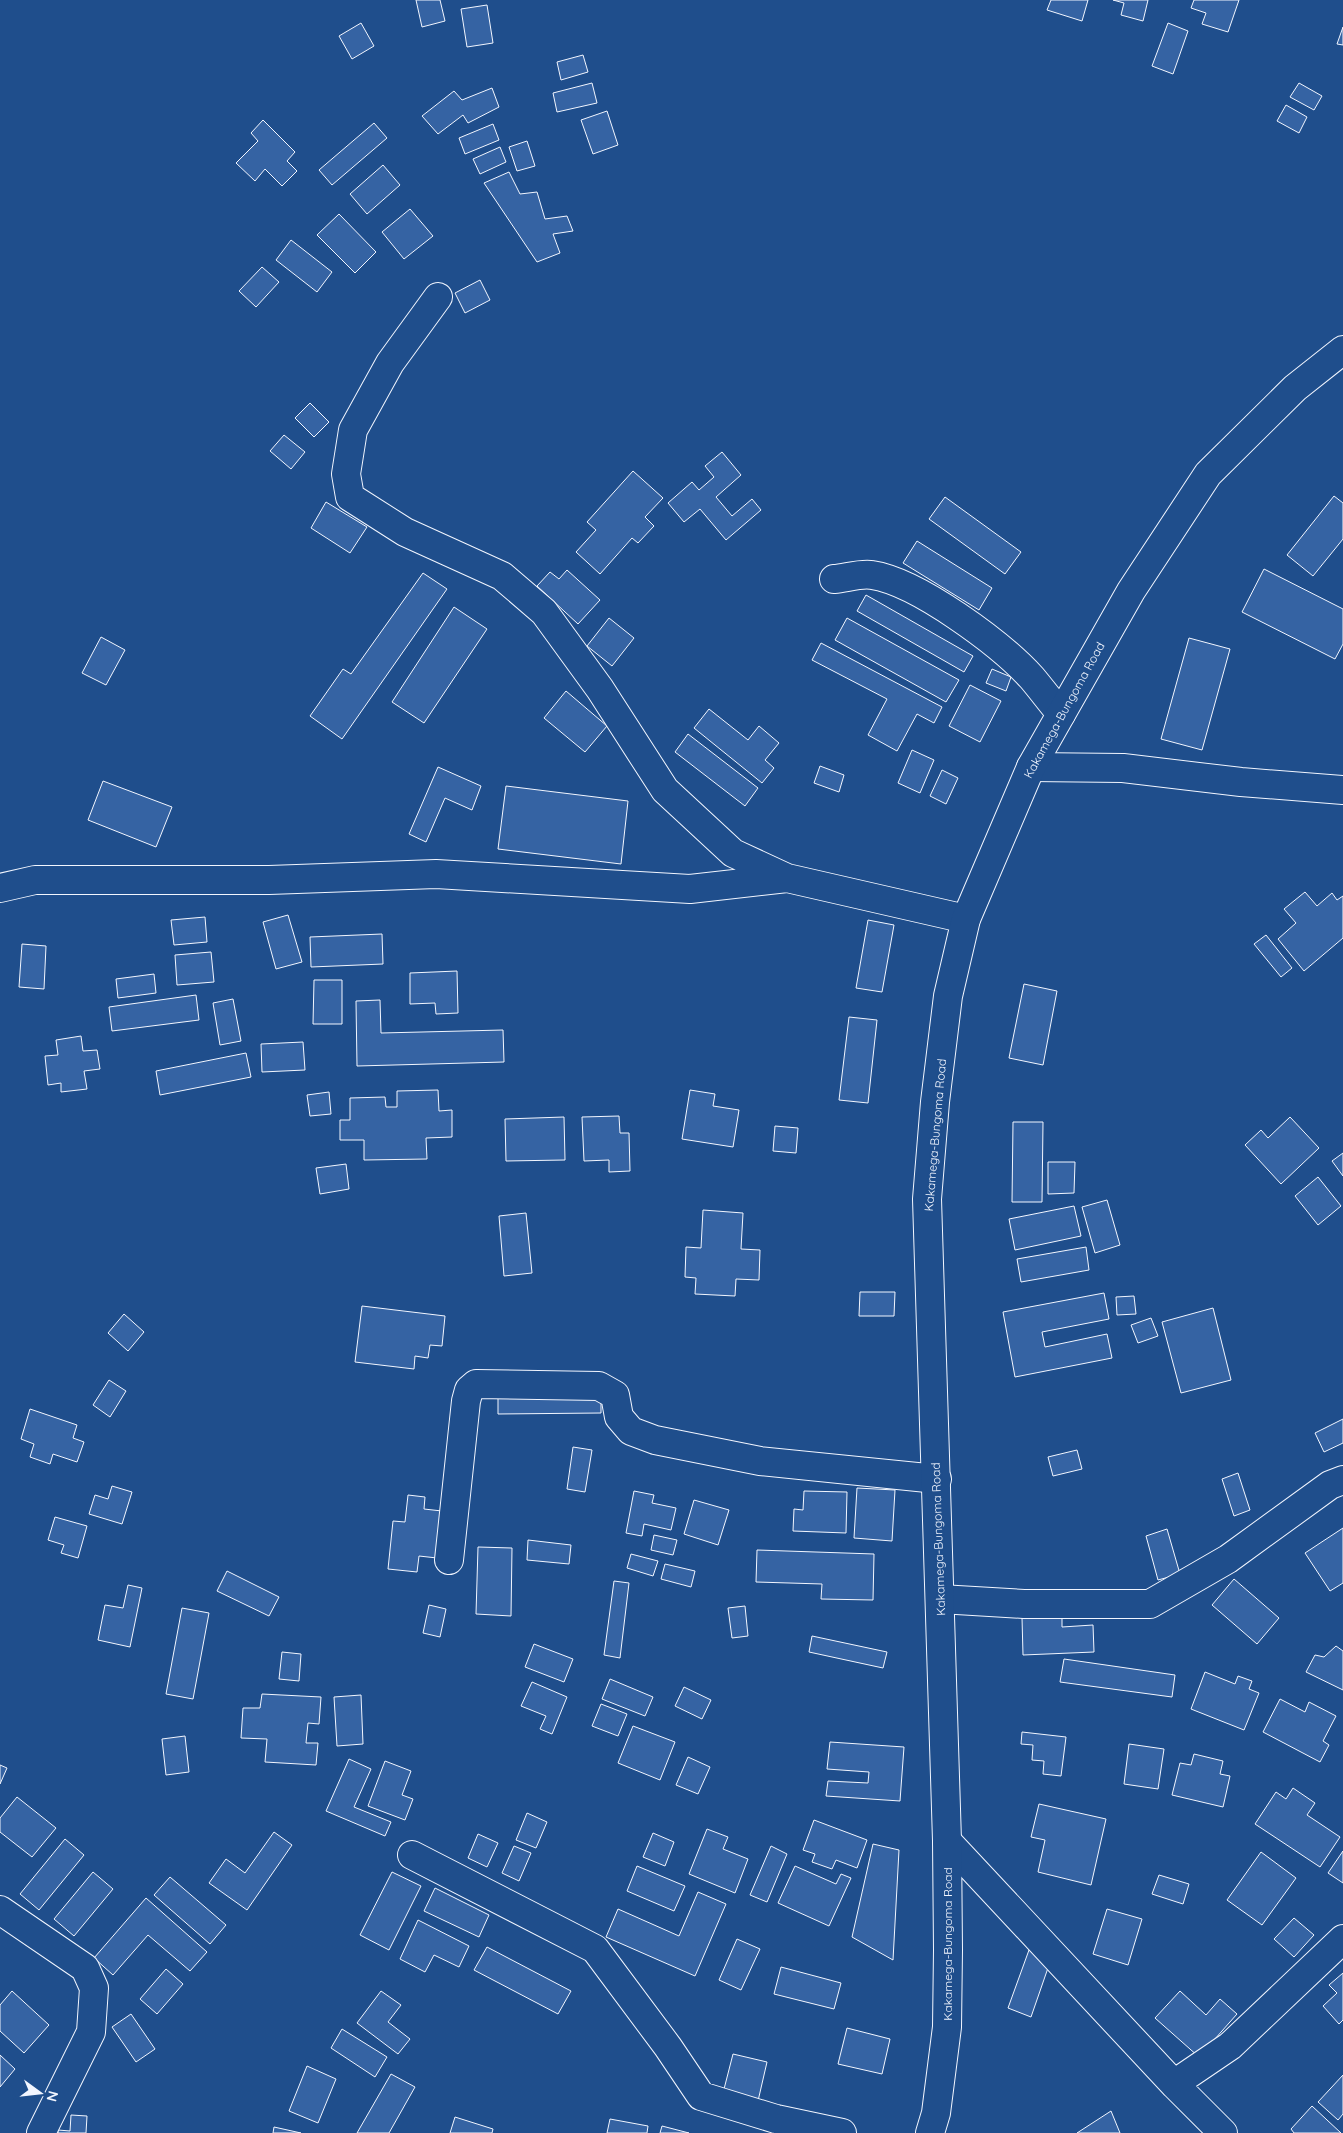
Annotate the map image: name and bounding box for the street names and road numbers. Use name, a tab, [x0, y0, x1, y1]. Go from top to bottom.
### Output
street label: Kakamega-Bungoma Road	[1020, 639, 1108, 781]
street label: Kakamega-Bungoma Road	[921, 1058, 949, 1212]
street label: Kakamega-Bungoma Road	[928, 1462, 948, 1616]
street label: Kakamega-Bungoma Road	[940, 1867, 955, 2021]

